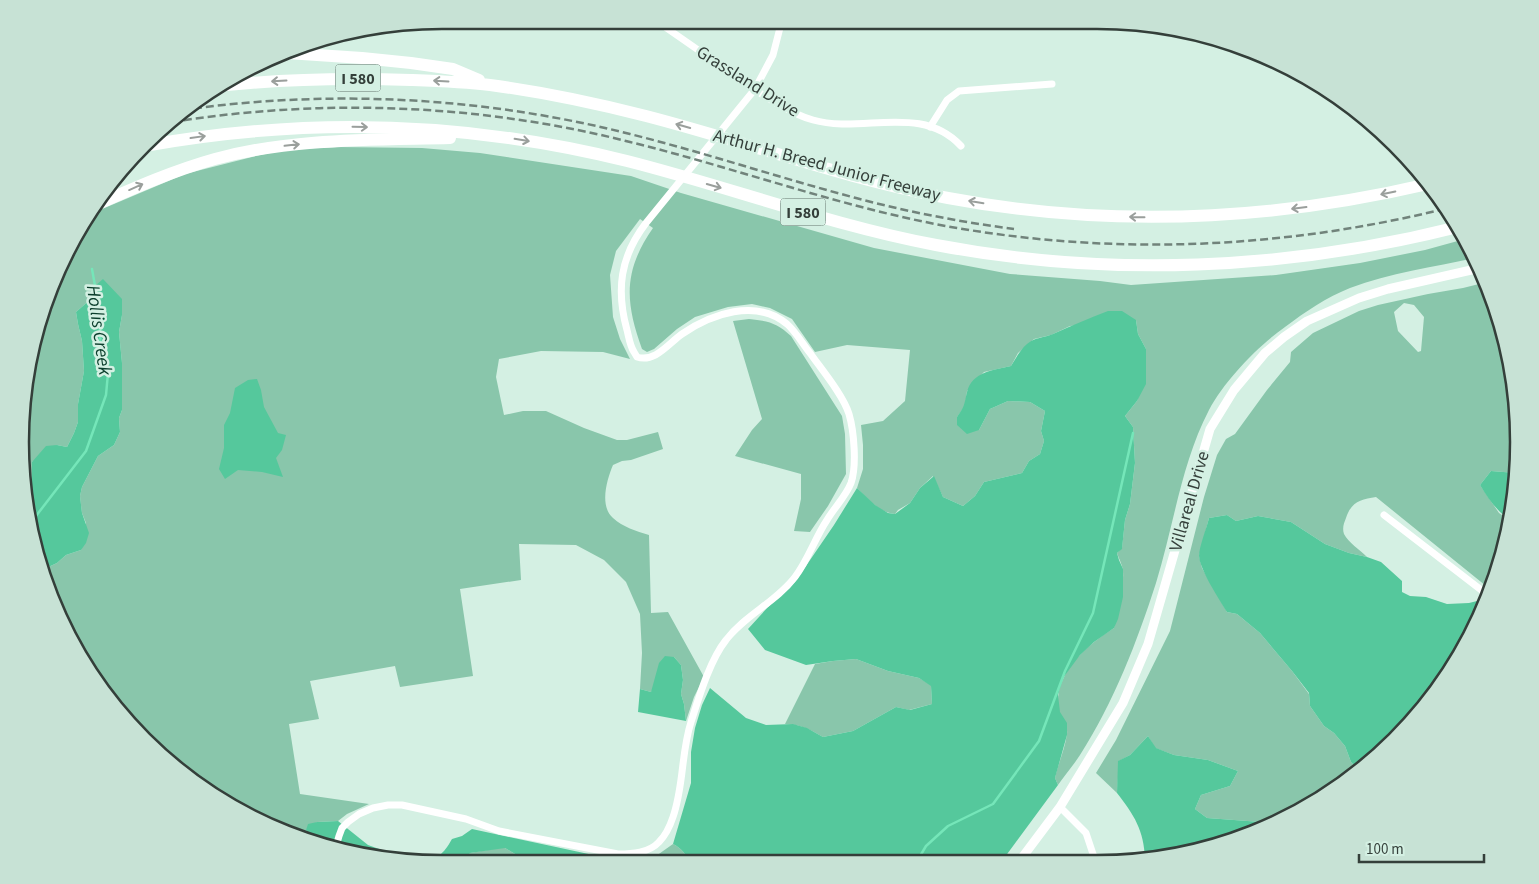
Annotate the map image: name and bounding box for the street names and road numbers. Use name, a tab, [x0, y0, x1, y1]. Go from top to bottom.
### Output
street label: Grassland Drive	[691, 40, 804, 123]
road number: I 580	[336, 64, 380, 92]
street label: Arthur H. Breed Junior Freeway	[710, 123, 944, 208]
road number: I 580	[780, 198, 826, 226]
street label: Villareal Drive	[1163, 448, 1216, 554]

